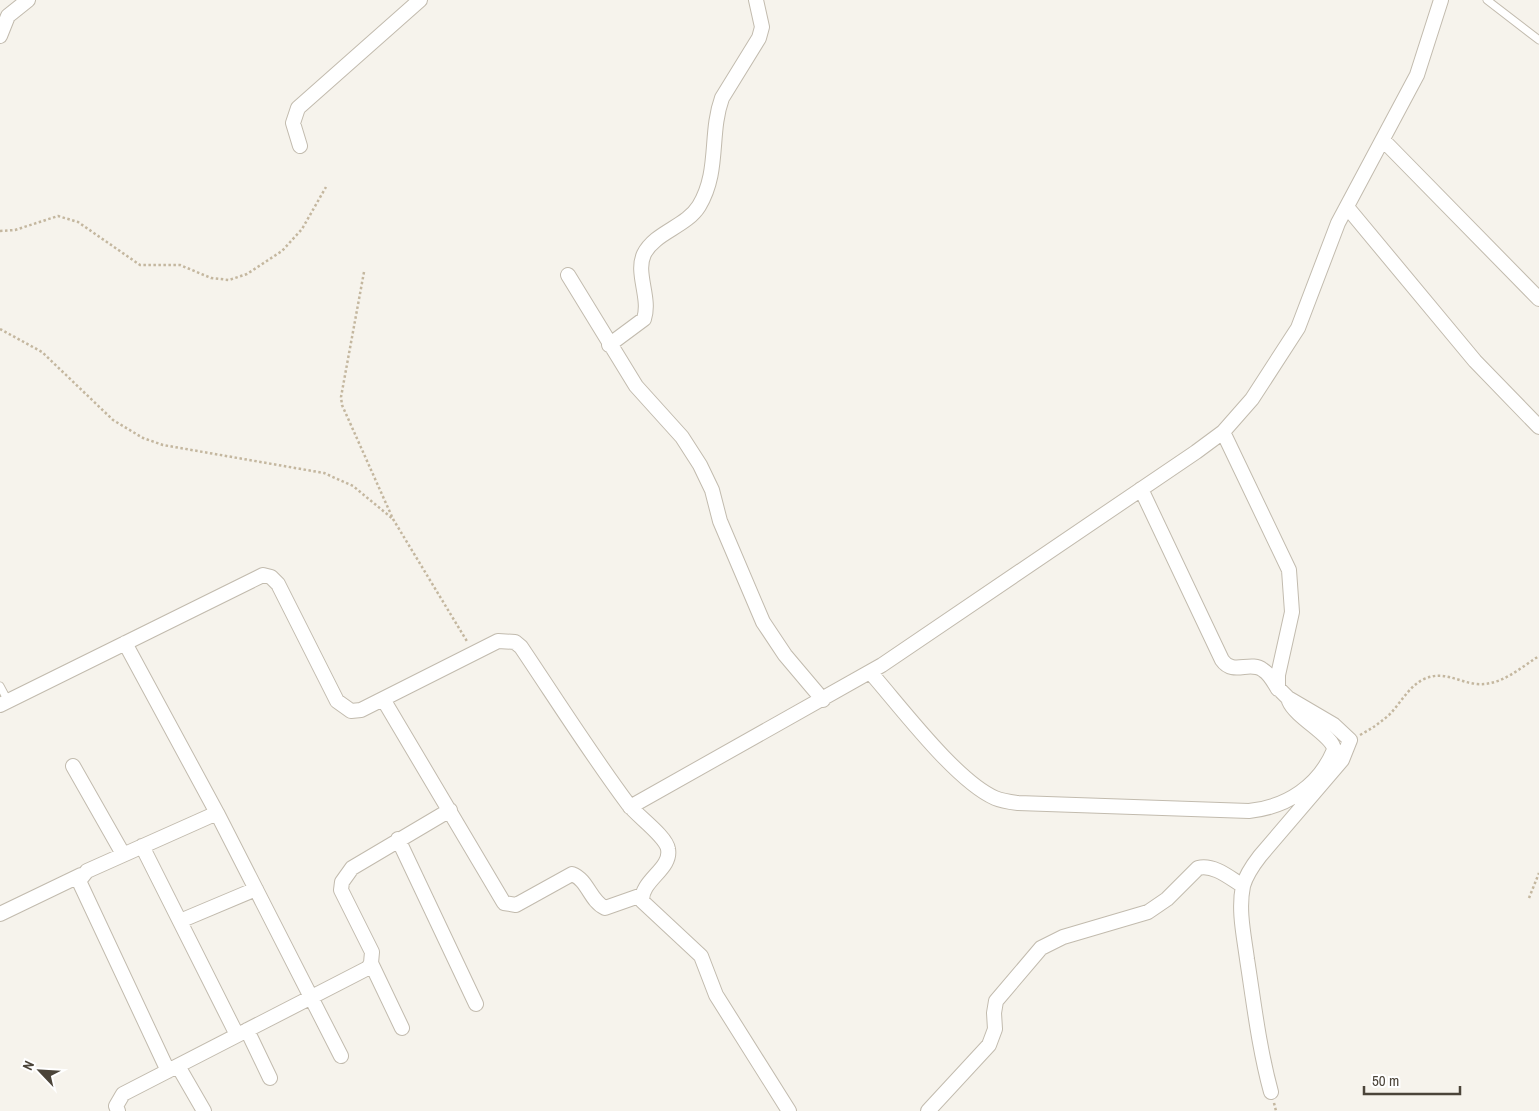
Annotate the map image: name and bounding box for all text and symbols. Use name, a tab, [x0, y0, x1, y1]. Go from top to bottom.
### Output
north arrow	[15, 1046, 65, 1096]
text: N	[18, 1058, 38, 1073]
scale bar	[1364, 1064, 1460, 1096]
text: 50 m	[1372, 1070, 1399, 1091]

